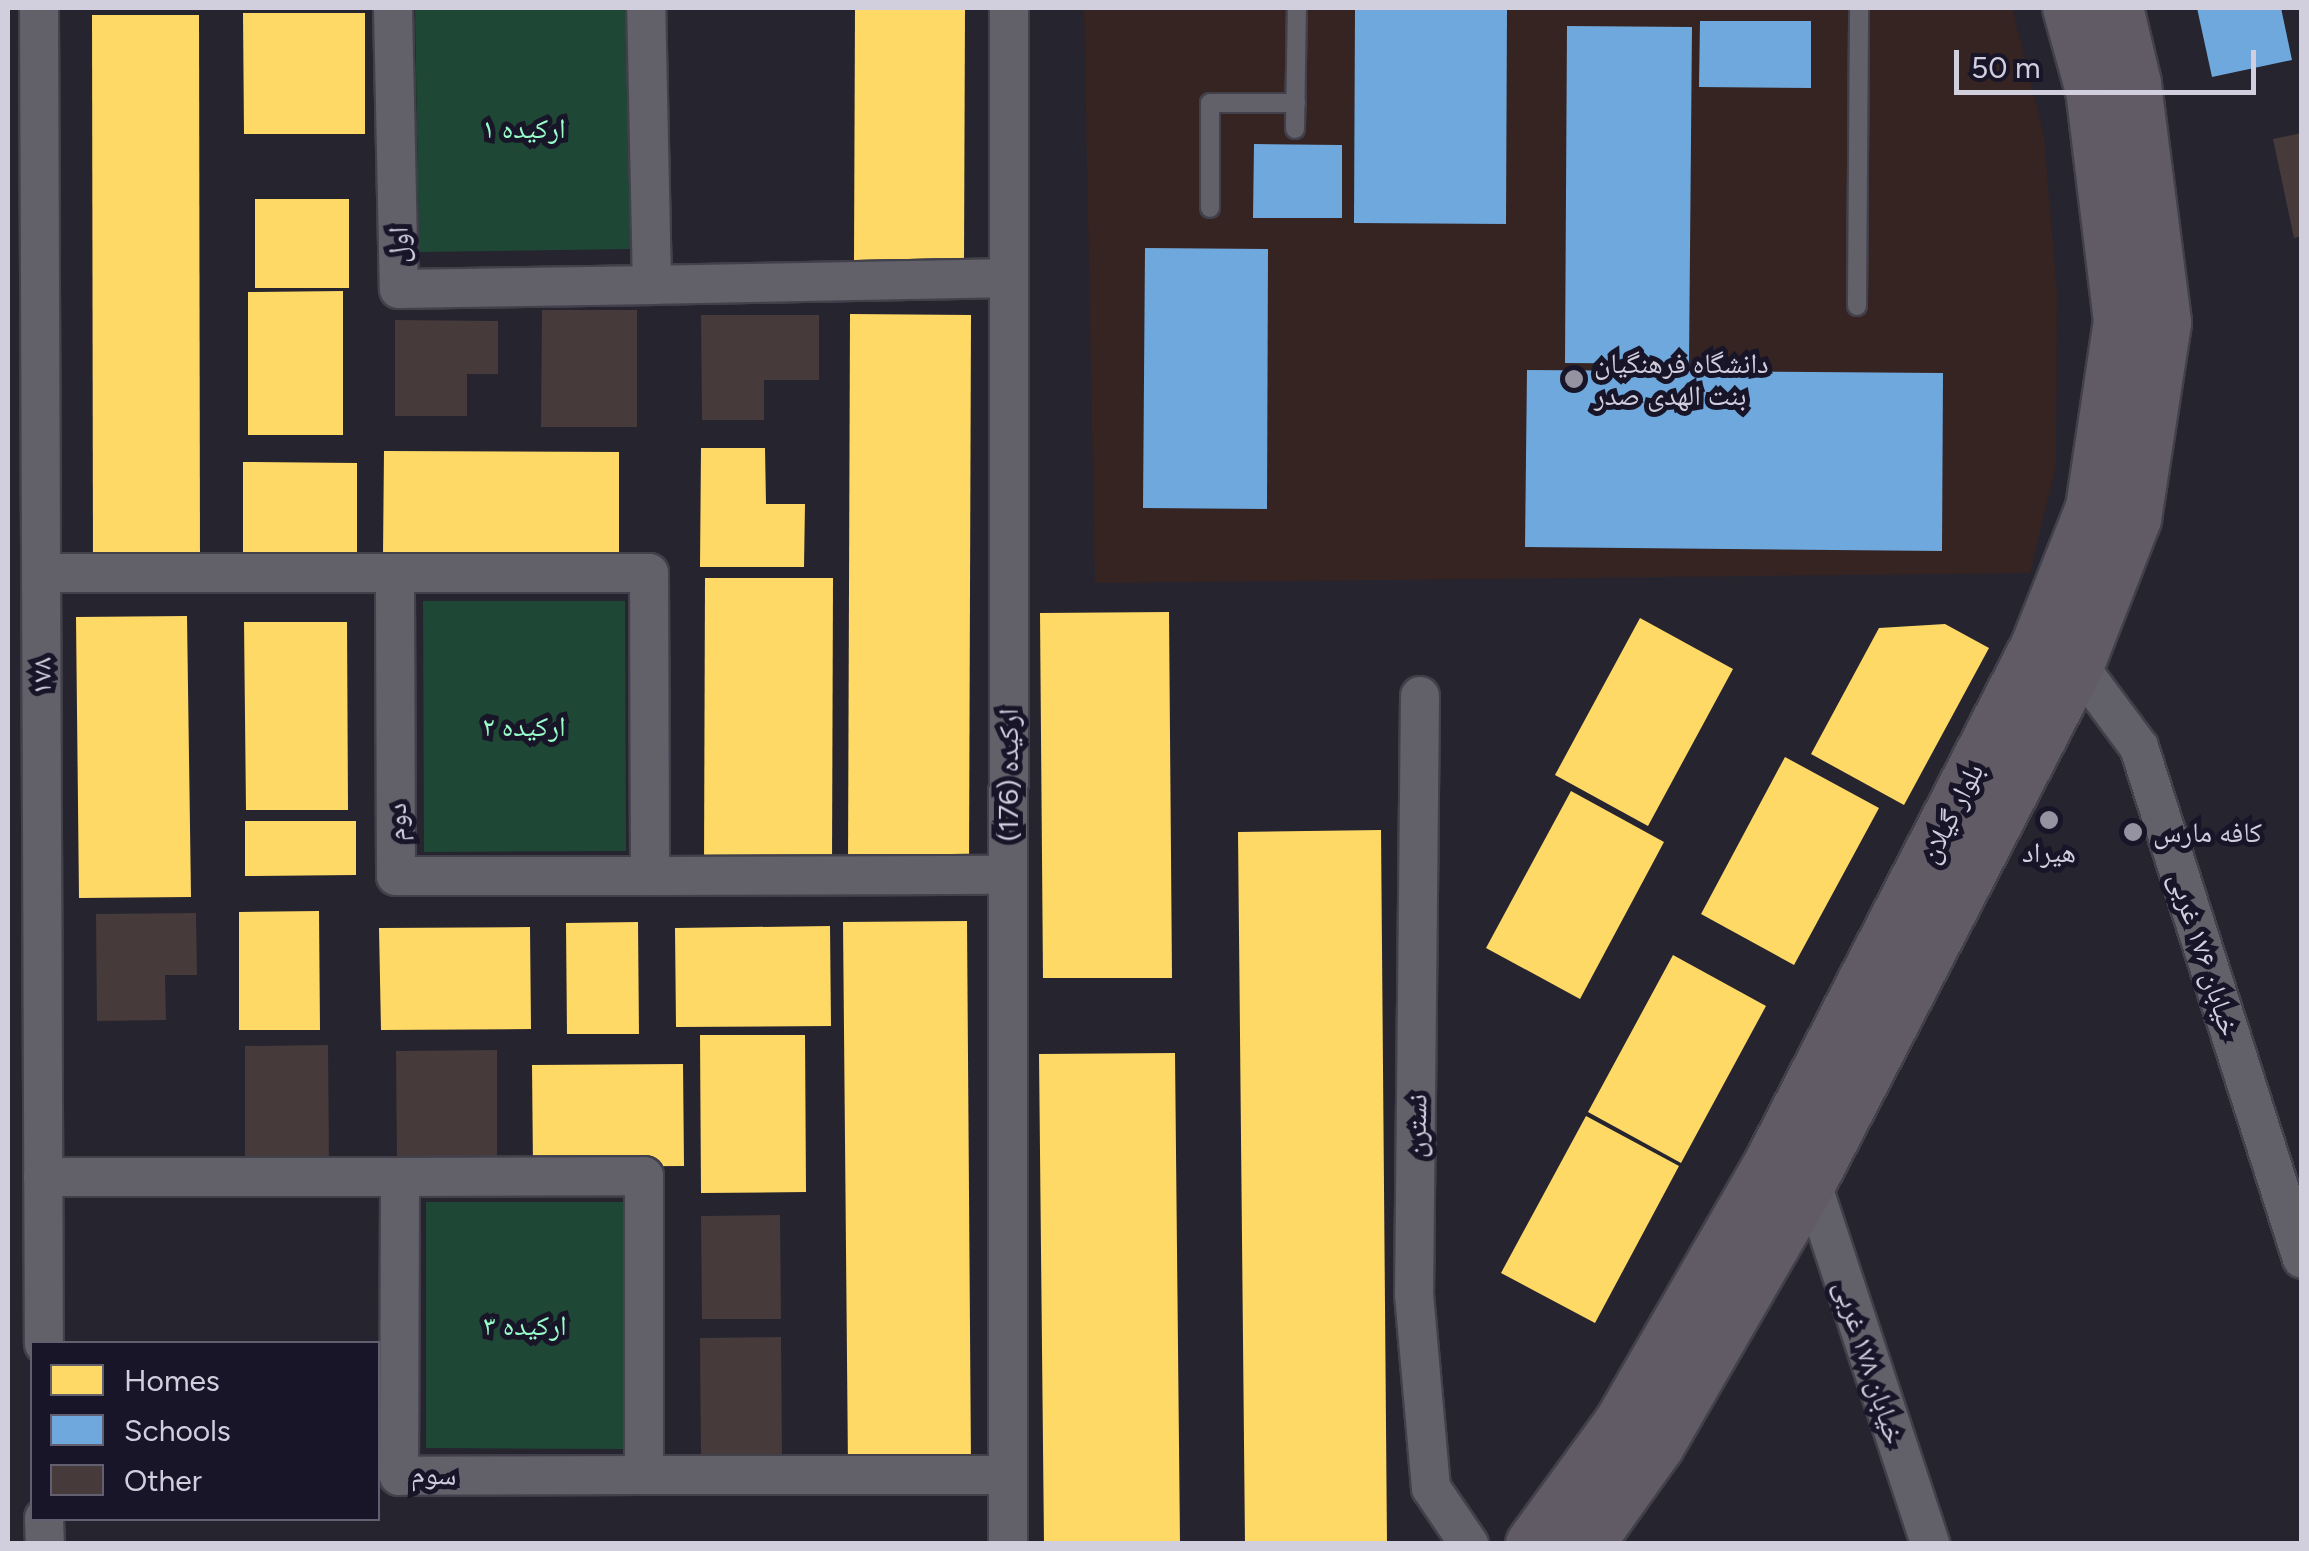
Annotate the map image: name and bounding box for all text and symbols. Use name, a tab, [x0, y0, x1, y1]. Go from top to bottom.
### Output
scale bar	[1959, 30, 2262, 92]
text: 50 m	[1971, 49, 2040, 86]
park label: ارکیده ۱	[482, 111, 566, 145]
street label: اول	[381, 226, 415, 264]
place label: دانشگاه فرهنگیان بنت الهدی صدر	[1594, 346, 1769, 412]
marker: دانشگاه فرهنگیان بنت الهدی صدر	[1563, 368, 1585, 390]
street label: ۱۷۸	[24, 657, 58, 695]
park label: ارکیده ۲	[482, 709, 566, 743]
street label: ارکیده (176)	[991, 709, 1025, 841]
street label: بلوار گیلان	[1912, 758, 1990, 868]
street label: دوم	[379, 803, 413, 841]
marker: هیراد	[2038, 809, 2060, 831]
place label: کافه مارس	[2153, 815, 2262, 849]
marker: کافه مارس	[2122, 821, 2144, 843]
place label: هیراد	[2022, 835, 2076, 869]
street label: خیابان ۱۷۶ غربی	[2163, 868, 2247, 1040]
street label: نسترن	[1399, 1094, 1433, 1158]
street label: خیابان ۱۷۸ غربی	[1828, 1276, 1912, 1448]
park label: ارکیده ۳	[483, 1308, 567, 1342]
legend	[30, 1341, 380, 1521]
text: Homes	[124, 1362, 220, 1399]
text: Schools	[124, 1412, 231, 1449]
street label: سوم	[411, 1456, 457, 1492]
text: Other	[124, 1462, 202, 1499]

